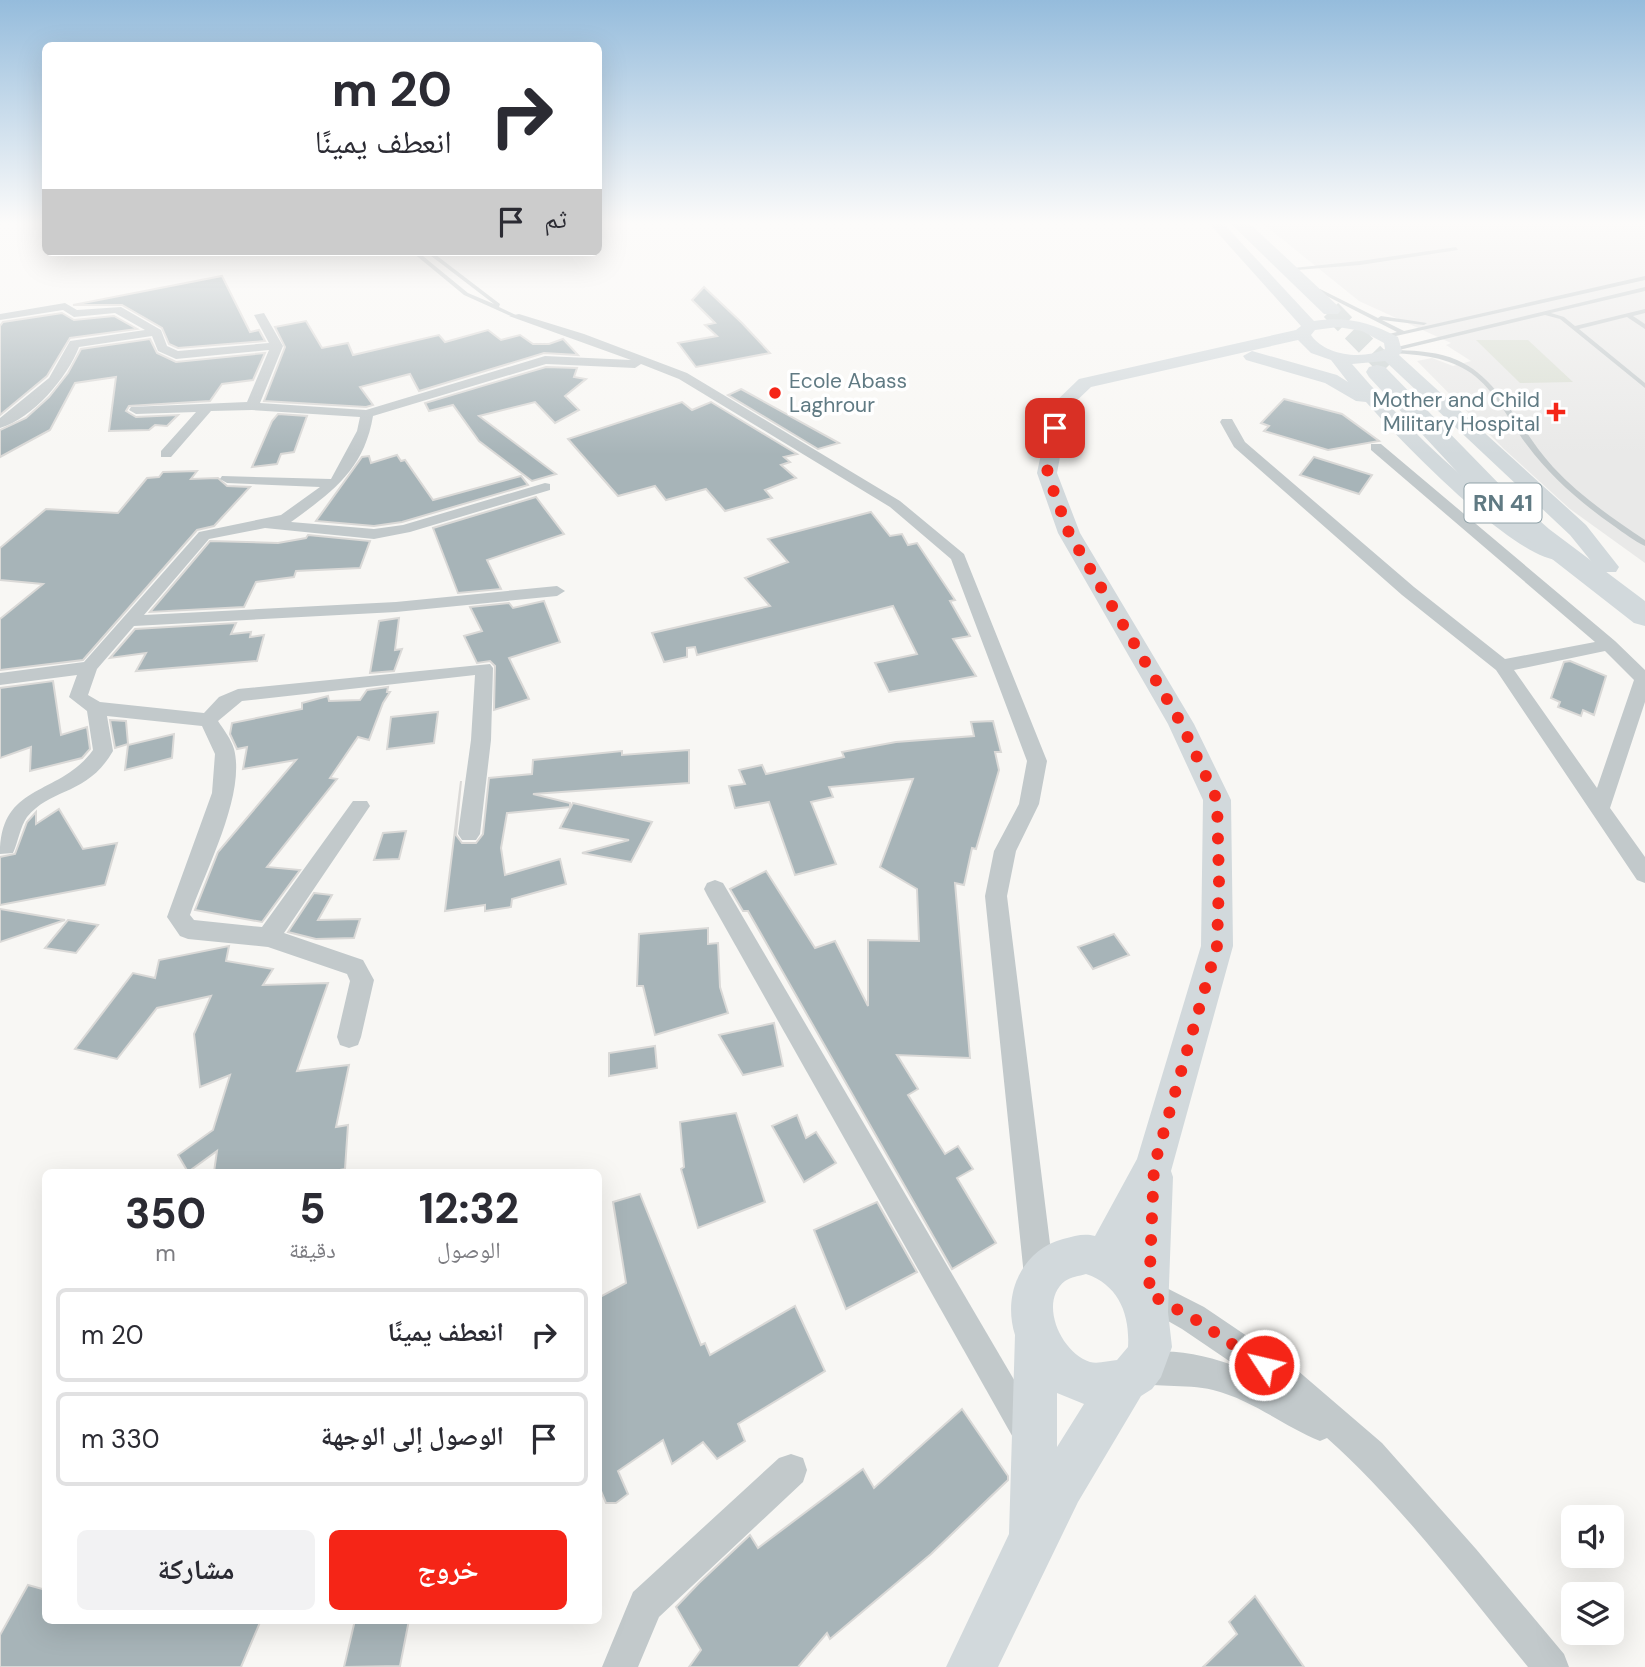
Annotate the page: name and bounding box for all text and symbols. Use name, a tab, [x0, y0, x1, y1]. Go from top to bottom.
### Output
text: 20 m	[332, 57, 452, 121]
icon: right	[476, 70, 567, 161]
text: انعطف يمينًا	[314, 121, 452, 163]
text: ثم	[544, 202, 567, 236]
icon: arrive	[492, 203, 530, 241]
place label: Ecole Abass Laghrour	[789, 367, 907, 419]
marker: Ecole Abass Laghrour	[767, 385, 783, 401]
place label: Mother and Child Military Hospital	[1372, 386, 1540, 438]
pin	[1025, 398, 1085, 458]
marker: Mother and Child Military Hospital	[1546, 402, 1566, 422]
icon: arrive	[1036, 409, 1074, 447]
road number: RN 41	[1464, 484, 1542, 523]
text: 5	[299, 1181, 326, 1236]
text: 12:32	[419, 1181, 519, 1236]
text: 350	[125, 1186, 206, 1241]
text: دقيقة	[289, 1235, 336, 1265]
text: الوصول	[437, 1235, 501, 1265]
text: m	[155, 1238, 176, 1268]
text: انعطف يمينًا	[388, 1315, 504, 1349]
icon: right	[525, 1316, 563, 1354]
text: 20 m	[81, 1318, 144, 1352]
position arrow	[1227, 1328, 1301, 1402]
text: الوصول إلى الوجهة	[321, 1419, 504, 1453]
icon: arrive	[525, 1420, 563, 1458]
text: 330 m	[81, 1422, 160, 1456]
map controls	[1561, 1505, 1624, 1645]
button: sound	[1561, 1505, 1624, 1568]
button: مشاركة	[77, 1530, 315, 1610]
button: خروج	[329, 1530, 567, 1610]
button: layers	[1561, 1582, 1624, 1645]

